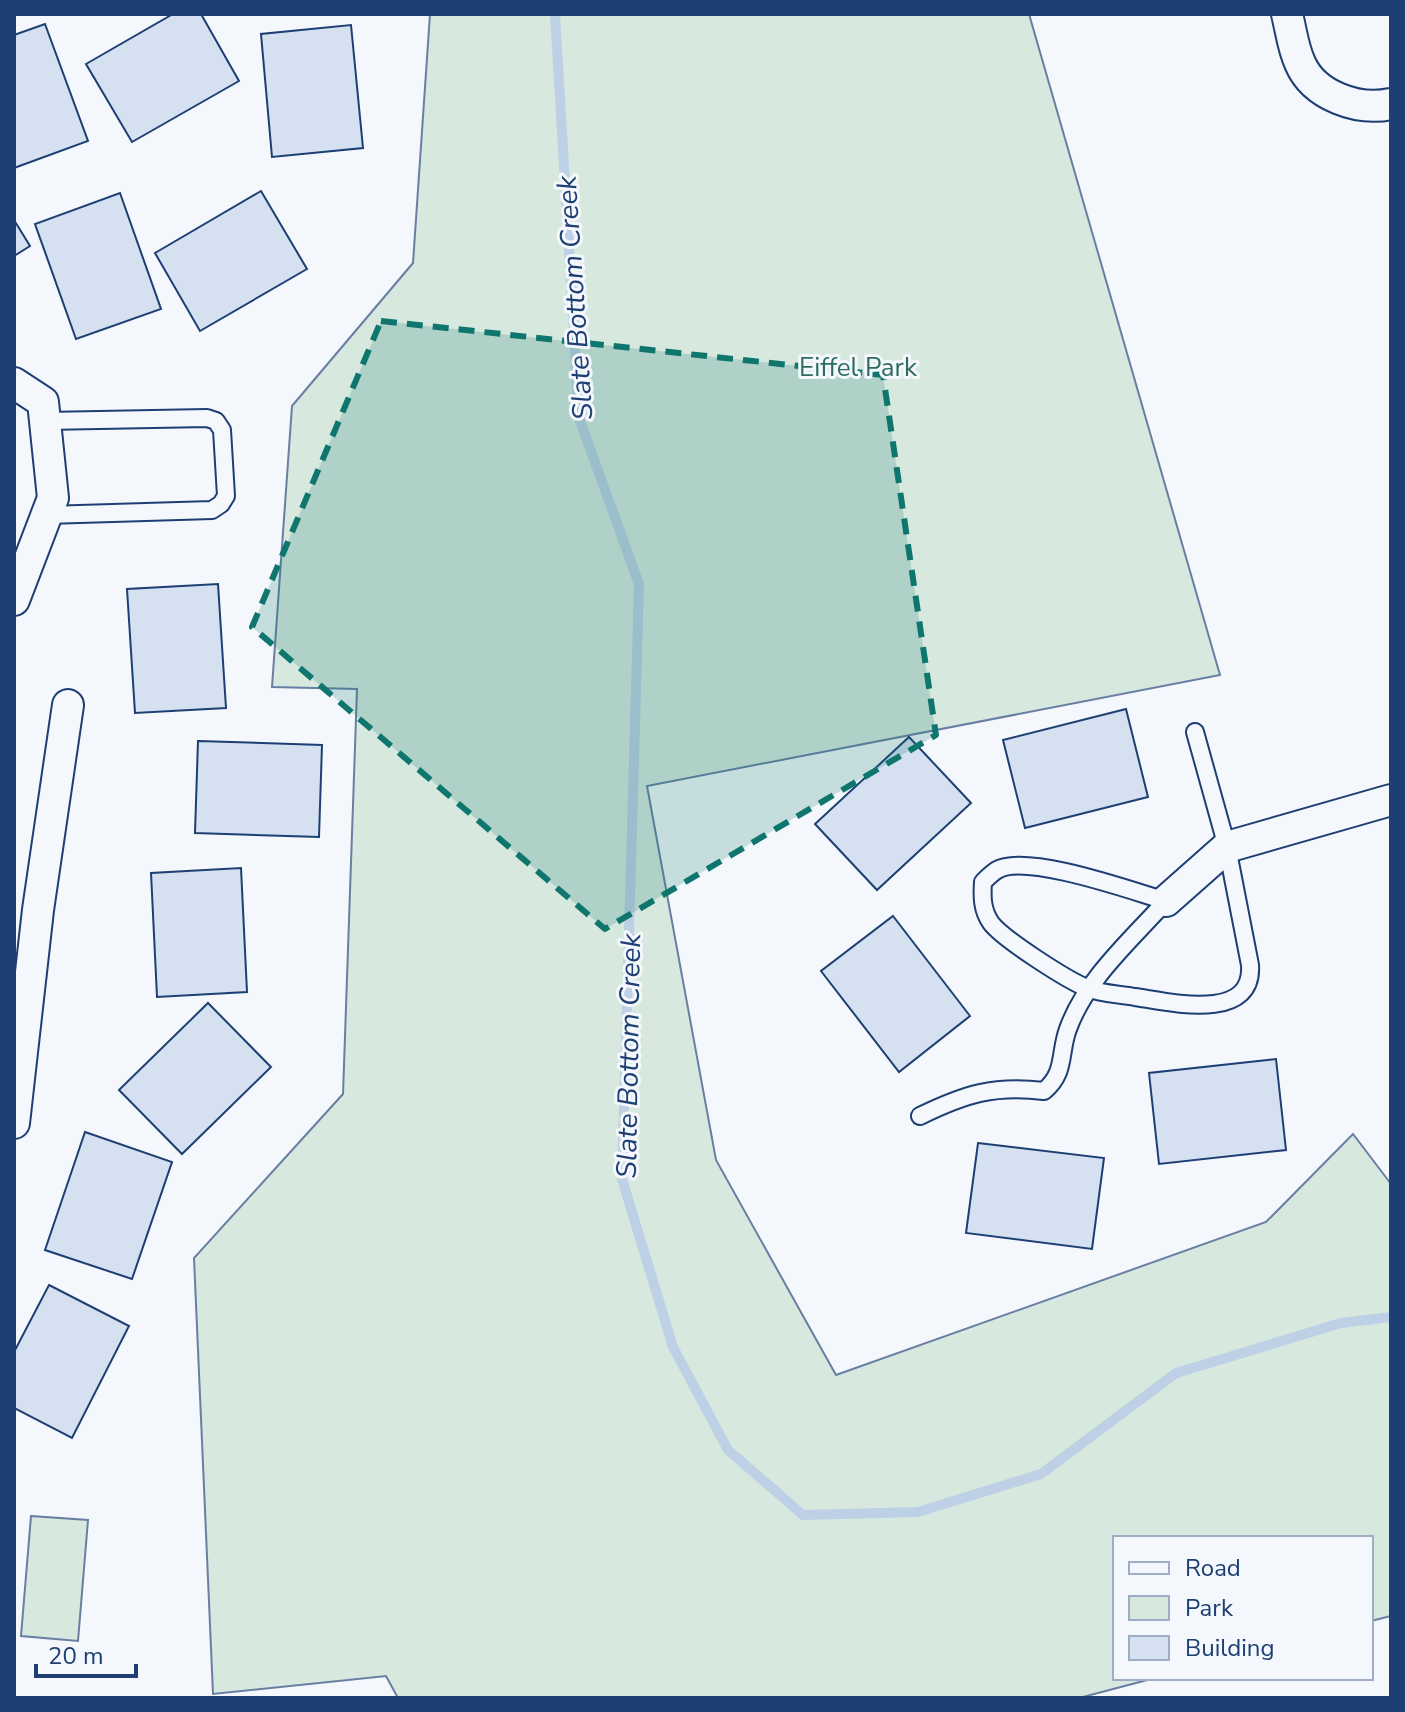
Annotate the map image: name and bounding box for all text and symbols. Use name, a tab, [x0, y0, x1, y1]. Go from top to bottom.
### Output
water label: Slate Bottom Creek	[547, 174, 602, 421]
park label: Eiffel Park	[799, 350, 918, 385]
water label: Slate Bottom Creek	[608, 932, 650, 1179]
legend	[1113, 1536, 1373, 1680]
text: Road	[1185, 1552, 1241, 1584]
text: Park	[1185, 1592, 1234, 1624]
scale bar	[36, 1628, 136, 1678]
text: Building	[1185, 1632, 1275, 1664]
text: 20 m	[48, 1640, 104, 1672]

